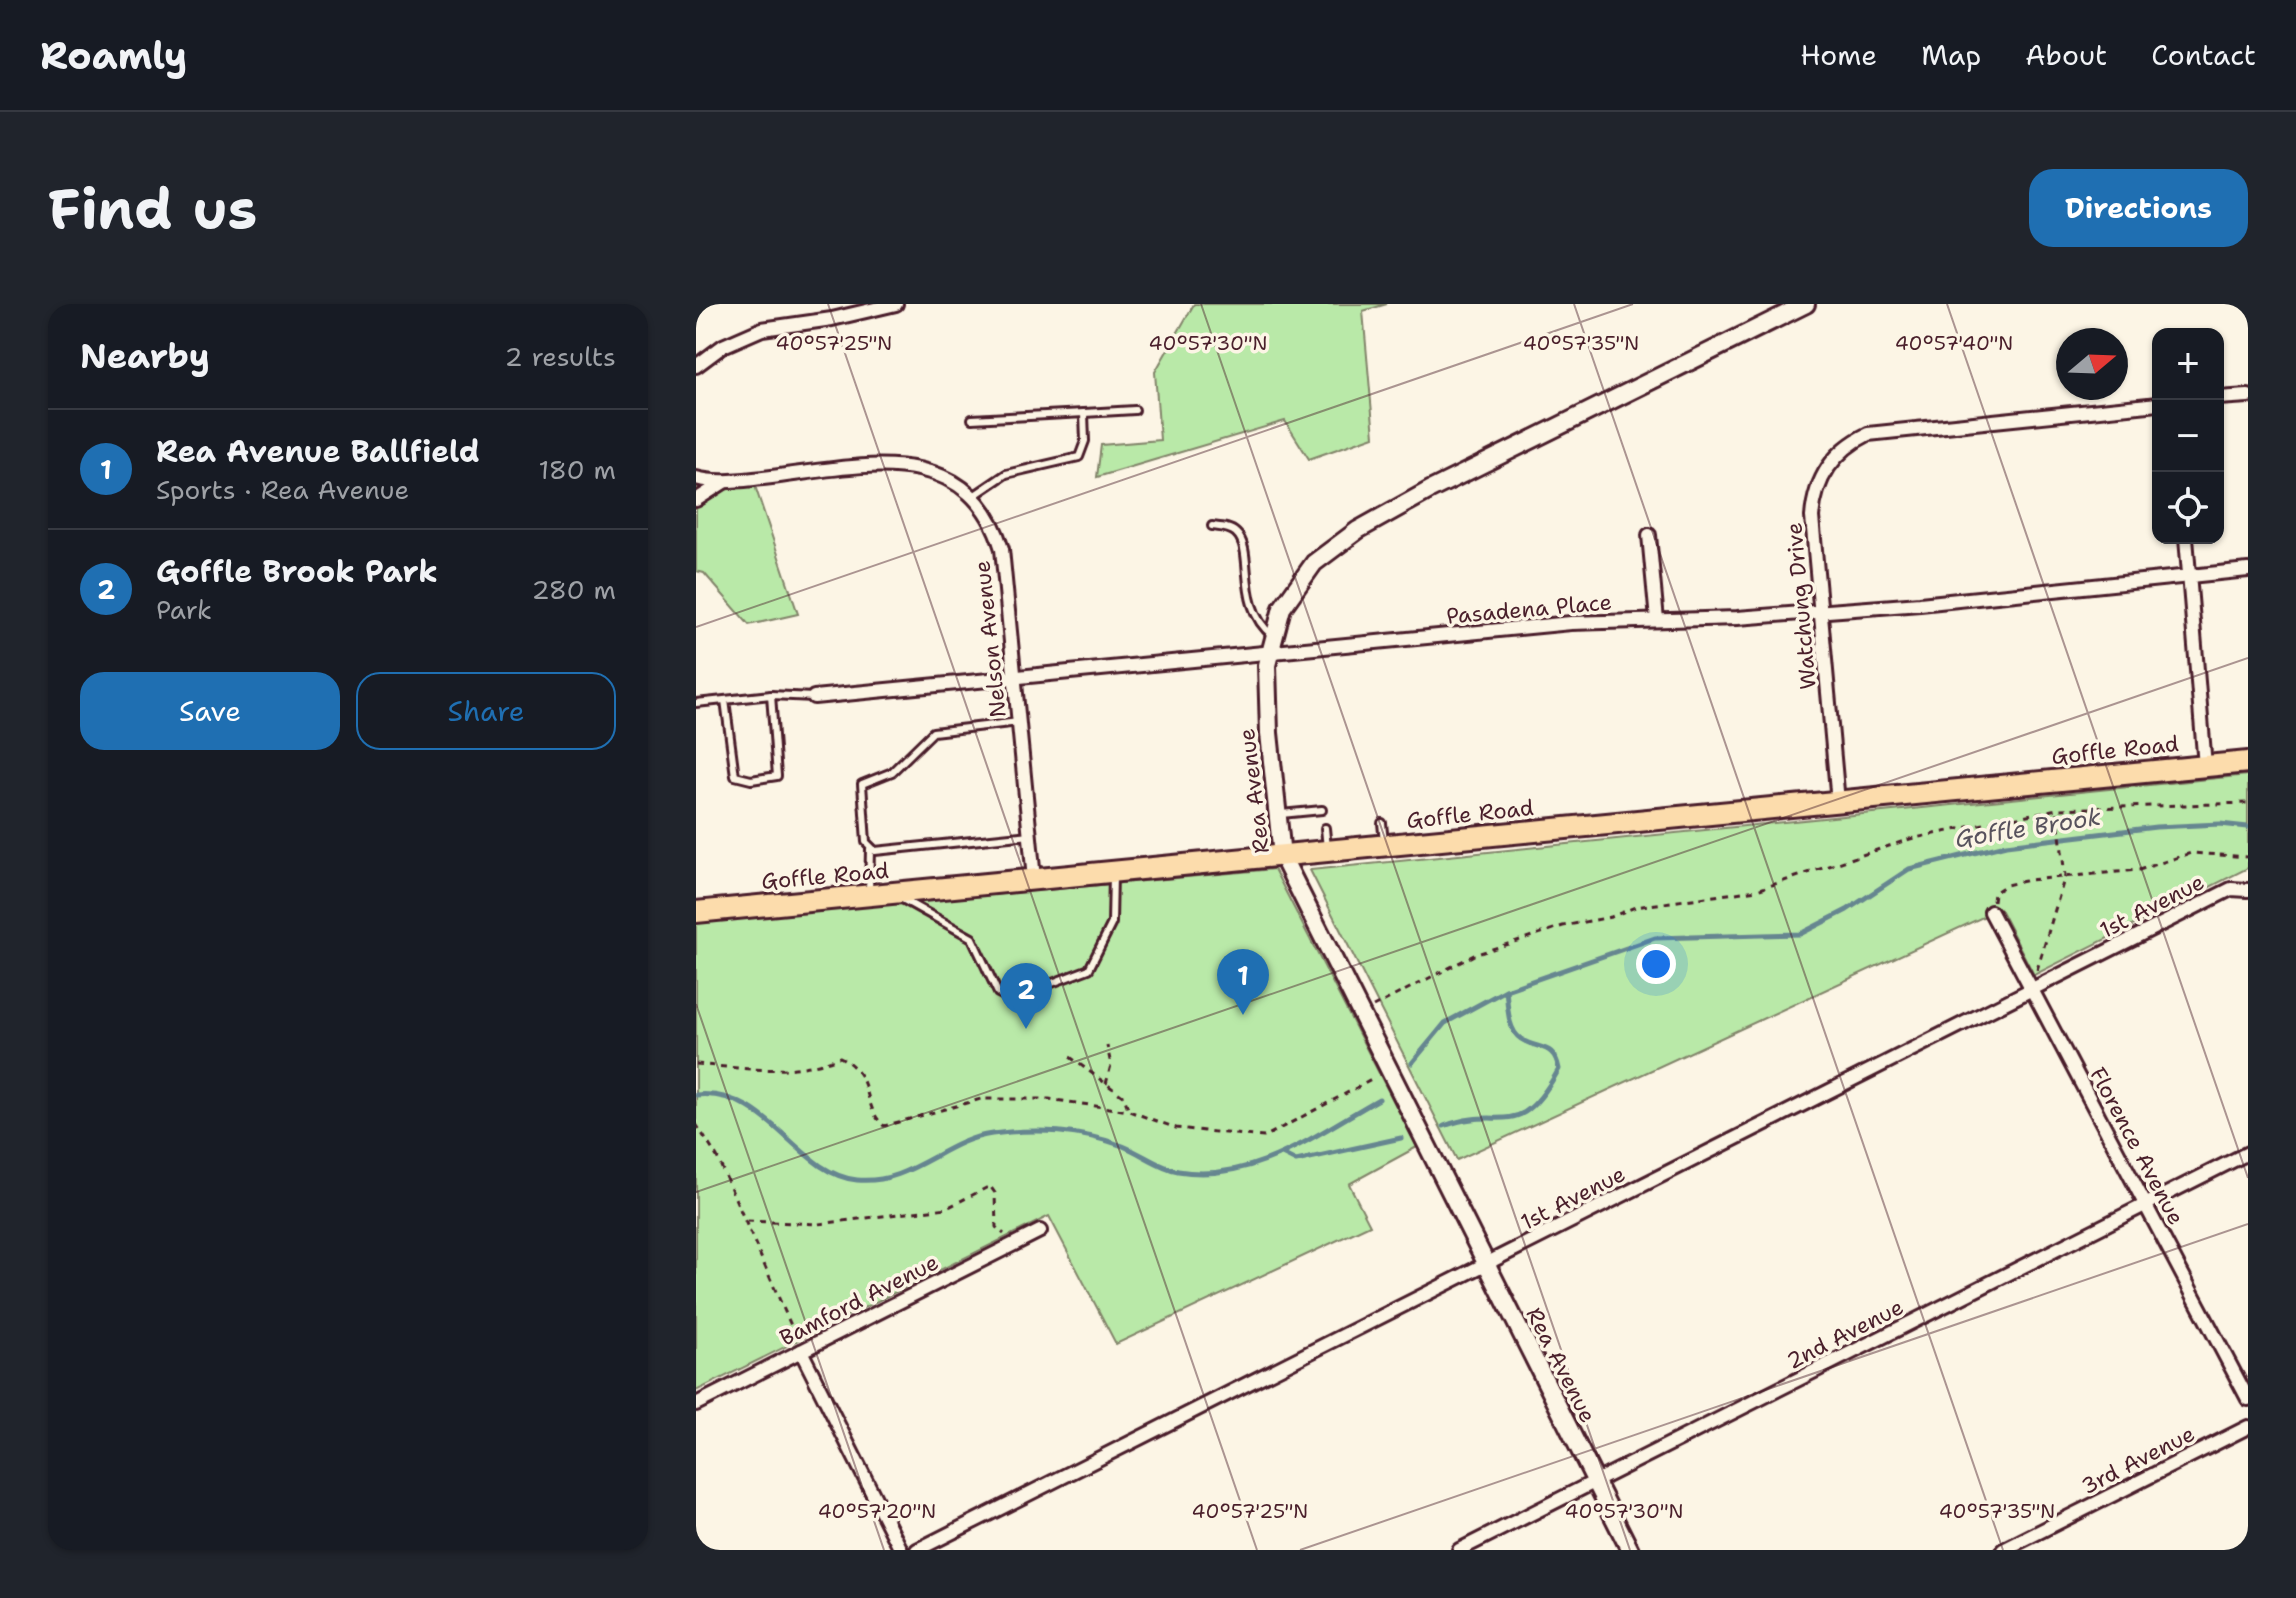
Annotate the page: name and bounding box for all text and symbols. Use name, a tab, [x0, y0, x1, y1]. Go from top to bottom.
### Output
text: Roamly	[40, 30, 187, 81]
text: Home	[1800, 36, 1877, 74]
text: Map	[1921, 36, 1981, 74]
text: About	[2025, 36, 2107, 74]
text: Contact	[2151, 36, 2256, 74]
button: Directions	[2029, 169, 2248, 247]
text: Find us	[48, 171, 257, 246]
north arrow	[2056, 328, 2128, 400]
map controls	[2152, 328, 2224, 544]
button: +	[2152, 328, 2224, 400]
text: 40°57'25"N	[776, 330, 892, 356]
text: 40°57'30"N	[1149, 330, 1267, 356]
text: 40°57'35"N	[1523, 330, 1639, 356]
text: 40°57'40"N	[1895, 330, 2013, 356]
text: Nearby	[80, 333, 210, 379]
text: 2 results	[504, 339, 616, 374]
button: −	[2152, 400, 2224, 472]
text: Rea Avenue Ballfield	[156, 431, 480, 472]
text: 1	[100, 452, 112, 487]
text: 180 m	[538, 452, 616, 487]
text: Sports · Rea Avenue	[156, 472, 409, 507]
button: locate	[2152, 472, 2224, 544]
street label: Watchung Drive	[1779, 521, 1823, 691]
text: Goffle Brook Park	[156, 551, 438, 592]
street label: Nelson Avenue	[967, 559, 1013, 719]
text: 2	[97, 572, 115, 607]
text: 280 m	[531, 572, 616, 607]
street label: Pasadena Place	[1445, 587, 1613, 631]
text: Park	[156, 592, 212, 627]
button: Save	[80, 672, 340, 750]
button: Share	[356, 672, 616, 750]
street label: Rea Avenue	[1232, 727, 1276, 855]
street label: Goffle Road	[2050, 729, 2180, 771]
street label: Goffle Road	[1405, 793, 1535, 835]
water label: Goffle Brook	[1953, 801, 2103, 855]
street label: Goffle Road	[760, 856, 890, 896]
street label: 1st Avenue	[2095, 867, 2209, 945]
your location	[1636, 944, 1676, 984]
pin: 1	[1217, 949, 1269, 1015]
pin: 2	[1000, 963, 1052, 1029]
street label: Florence Avenue	[2083, 1062, 2191, 1230]
street label: 1st Avenue	[1516, 1159, 1630, 1237]
street label: Bamford Avenue	[775, 1248, 943, 1352]
street label: 2nd Avenue	[1782, 1292, 1908, 1376]
street label: Rea Avenue	[1520, 1302, 1602, 1428]
street label: 3rd Avenue	[2076, 1419, 2200, 1501]
text: 40°57'20"N	[818, 1498, 936, 1524]
text: 40°57'25"N	[1192, 1498, 1308, 1524]
text: 40°57'30"N	[1565, 1498, 1683, 1524]
text: 40°57'35"N	[1939, 1498, 2055, 1524]

